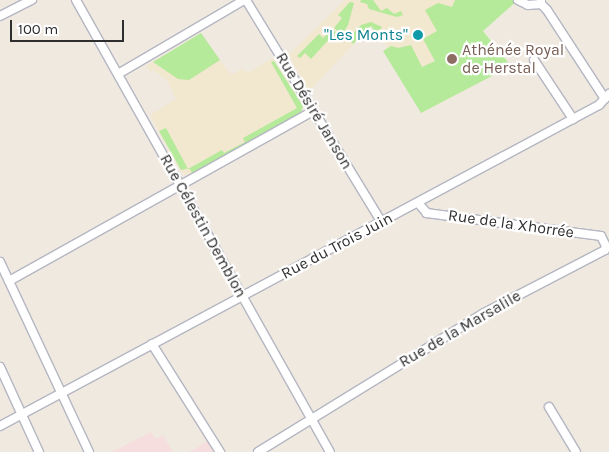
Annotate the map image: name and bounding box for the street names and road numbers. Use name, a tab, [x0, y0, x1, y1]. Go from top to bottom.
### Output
street label: Rue Désiré Janson	[272, 49, 356, 173]
street label: Rue Célestin Demblon	[156, 151, 250, 301]
street label: Rue de la Xhorrée	[447, 206, 575, 242]
street label: Rue du Trois Juin	[278, 209, 396, 283]
street label: Rue de la Marsalile	[396, 286, 524, 372]

